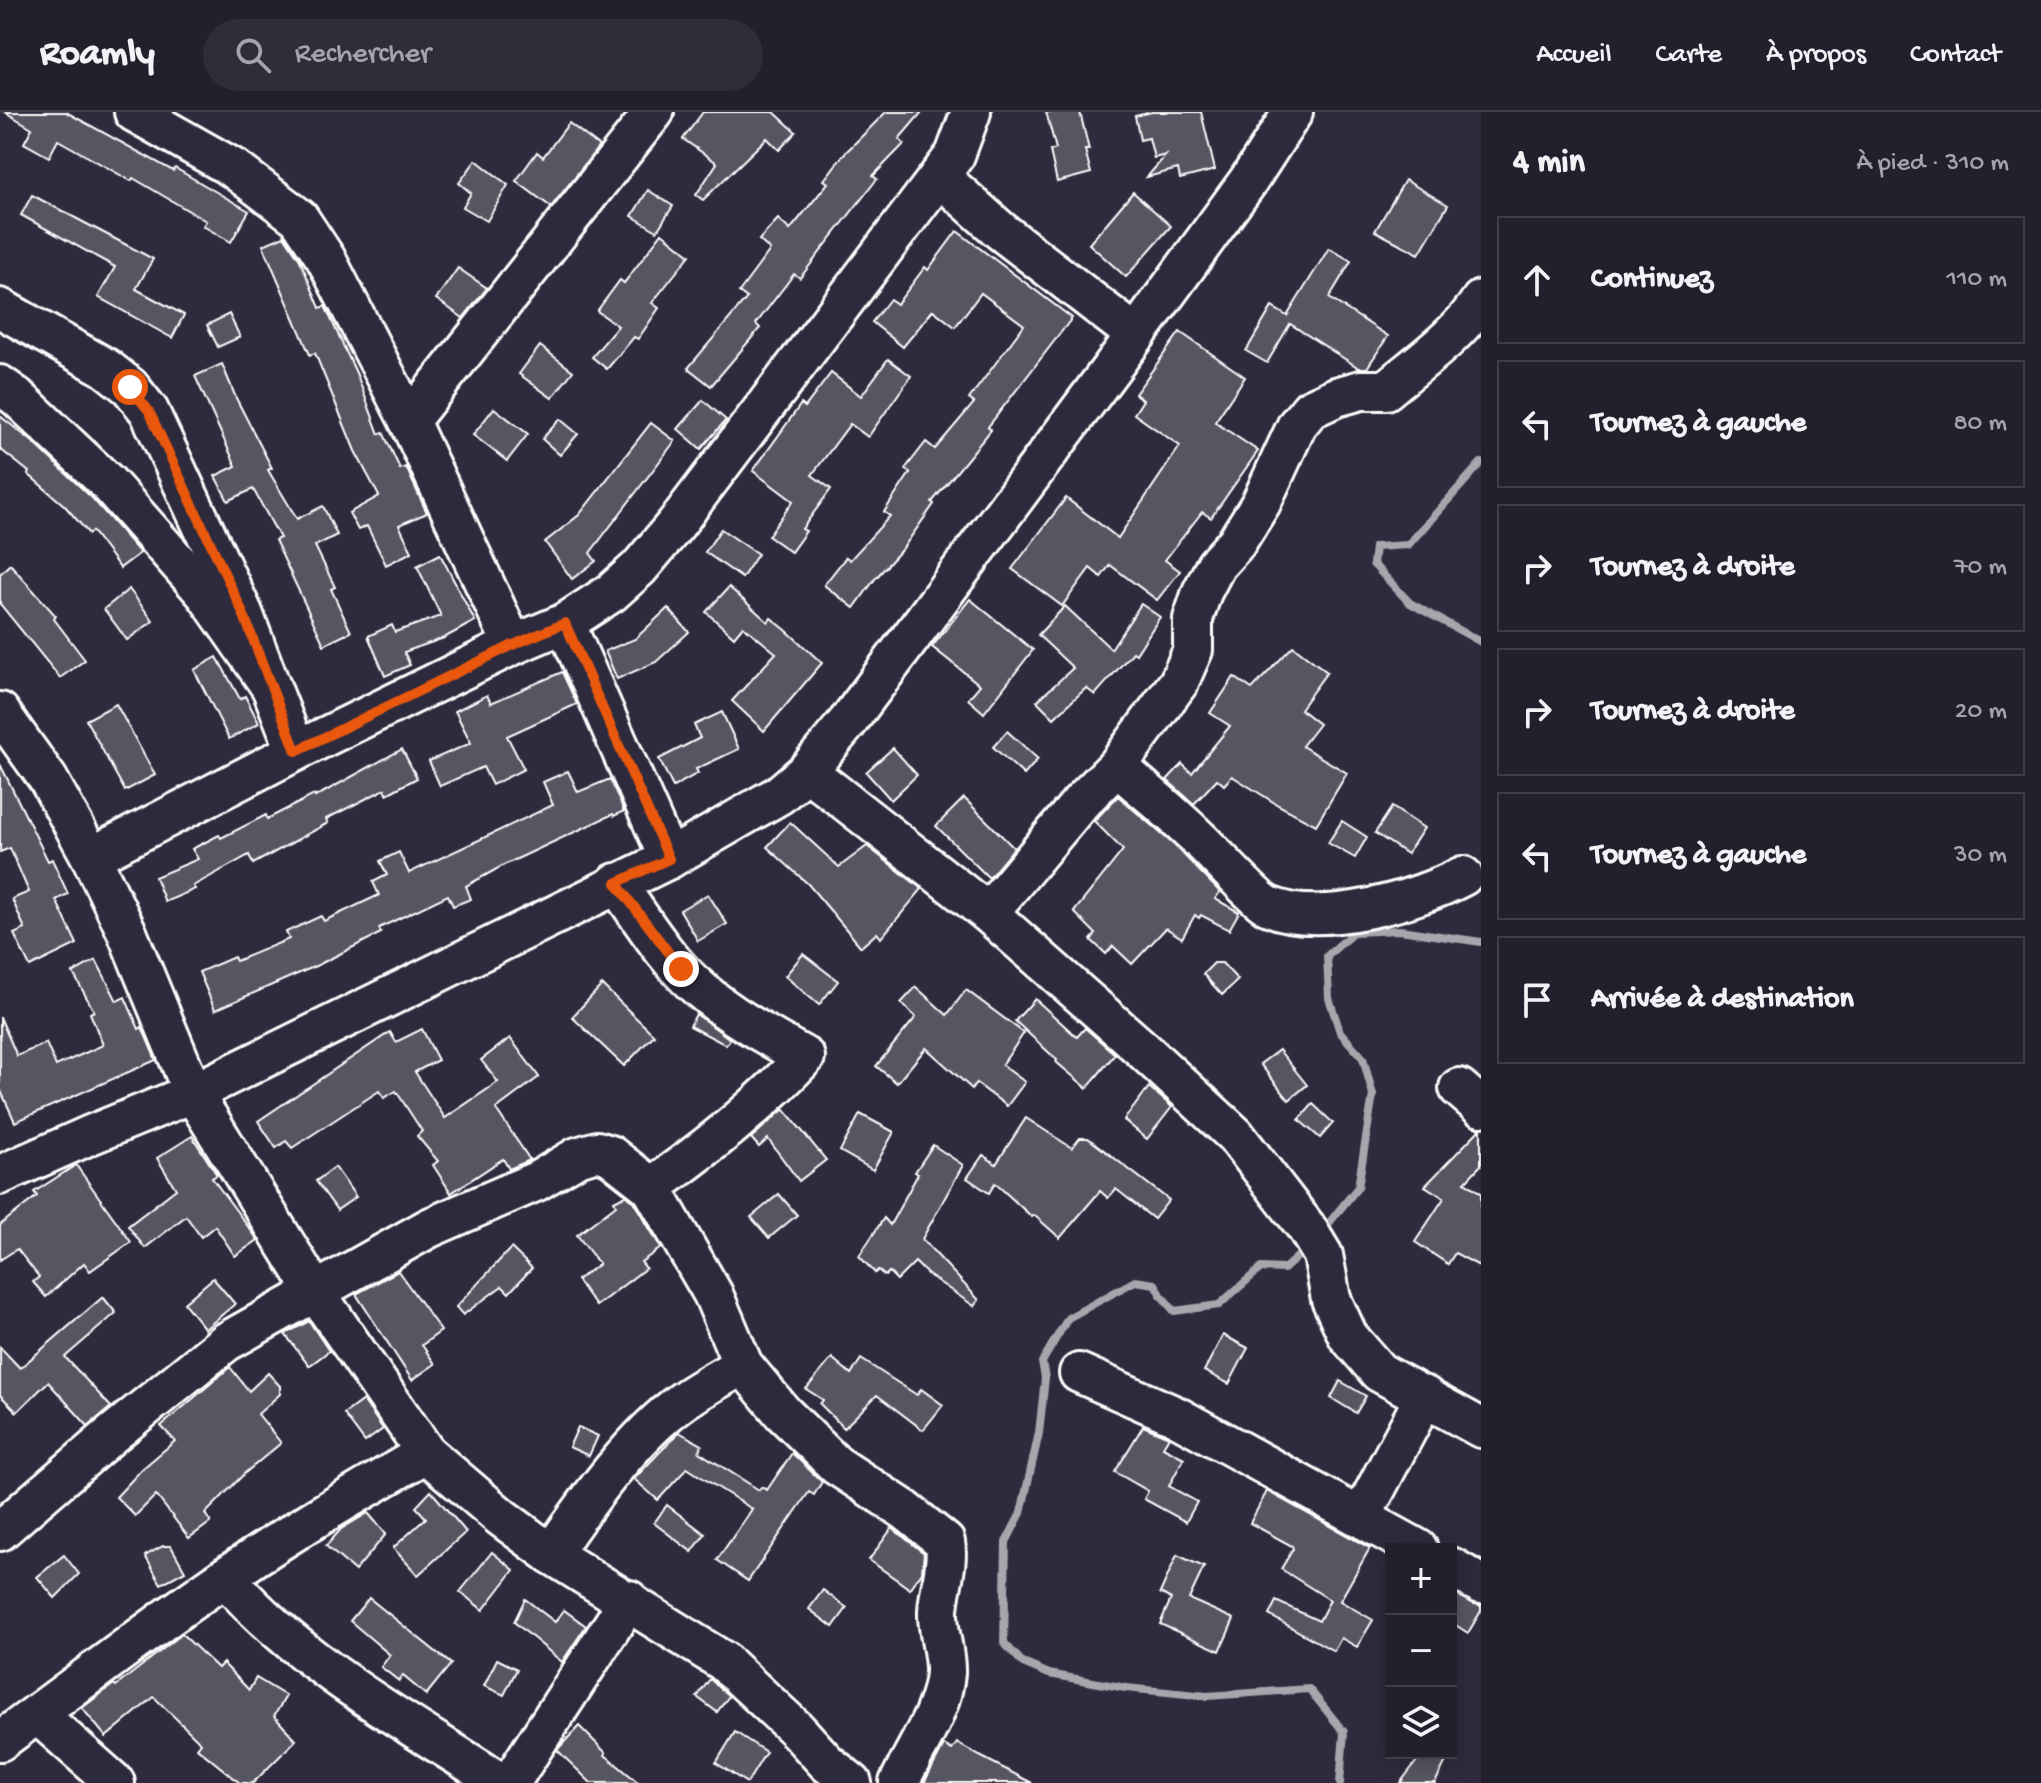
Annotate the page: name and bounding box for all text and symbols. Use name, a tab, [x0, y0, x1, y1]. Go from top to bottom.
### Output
search box	[203, 19, 763, 91]
text: Roamly	[40, 33, 155, 77]
icon: search	[231, 33, 275, 77]
text: Rechercher	[295, 38, 431, 73]
text: Accueil	[1536, 39, 1612, 72]
text: Carte	[1656, 39, 1722, 72]
text: À propos	[1766, 39, 1866, 72]
text: Contact	[1910, 39, 2001, 72]
text: 4 min	[1513, 144, 1585, 184]
text: À pied · 310 m	[1857, 149, 2009, 180]
icon: ahead	[1515, 258, 1559, 302]
text: Continuez	[1591, 263, 1713, 298]
text: 110 m	[1947, 265, 2007, 296]
route start	[112, 369, 148, 405]
icon: left	[1515, 402, 1559, 446]
text: Tournez à gauche	[1591, 407, 1806, 442]
text: 80 m	[1953, 409, 2007, 440]
icon: right	[1515, 546, 1559, 590]
text: Tournez à droite	[1591, 551, 1795, 586]
text: 70 m	[1954, 553, 2007, 584]
icon: right	[1515, 690, 1559, 734]
text: Tournez à droite	[1591, 695, 1795, 730]
text: 20 m	[1955, 697, 2007, 728]
icon: left	[1515, 834, 1559, 878]
text: Tournez à gauche	[1591, 839, 1806, 874]
text: 30 m	[1954, 841, 2007, 872]
route end	[663, 951, 699, 987]
icon: arrive	[1515, 978, 1559, 1022]
text: Arrivée à destination	[1591, 983, 1854, 1018]
map controls	[1385, 1543, 1457, 1759]
button: +	[1385, 1543, 1457, 1615]
button: −	[1385, 1615, 1457, 1687]
button: layers	[1385, 1687, 1457, 1759]

